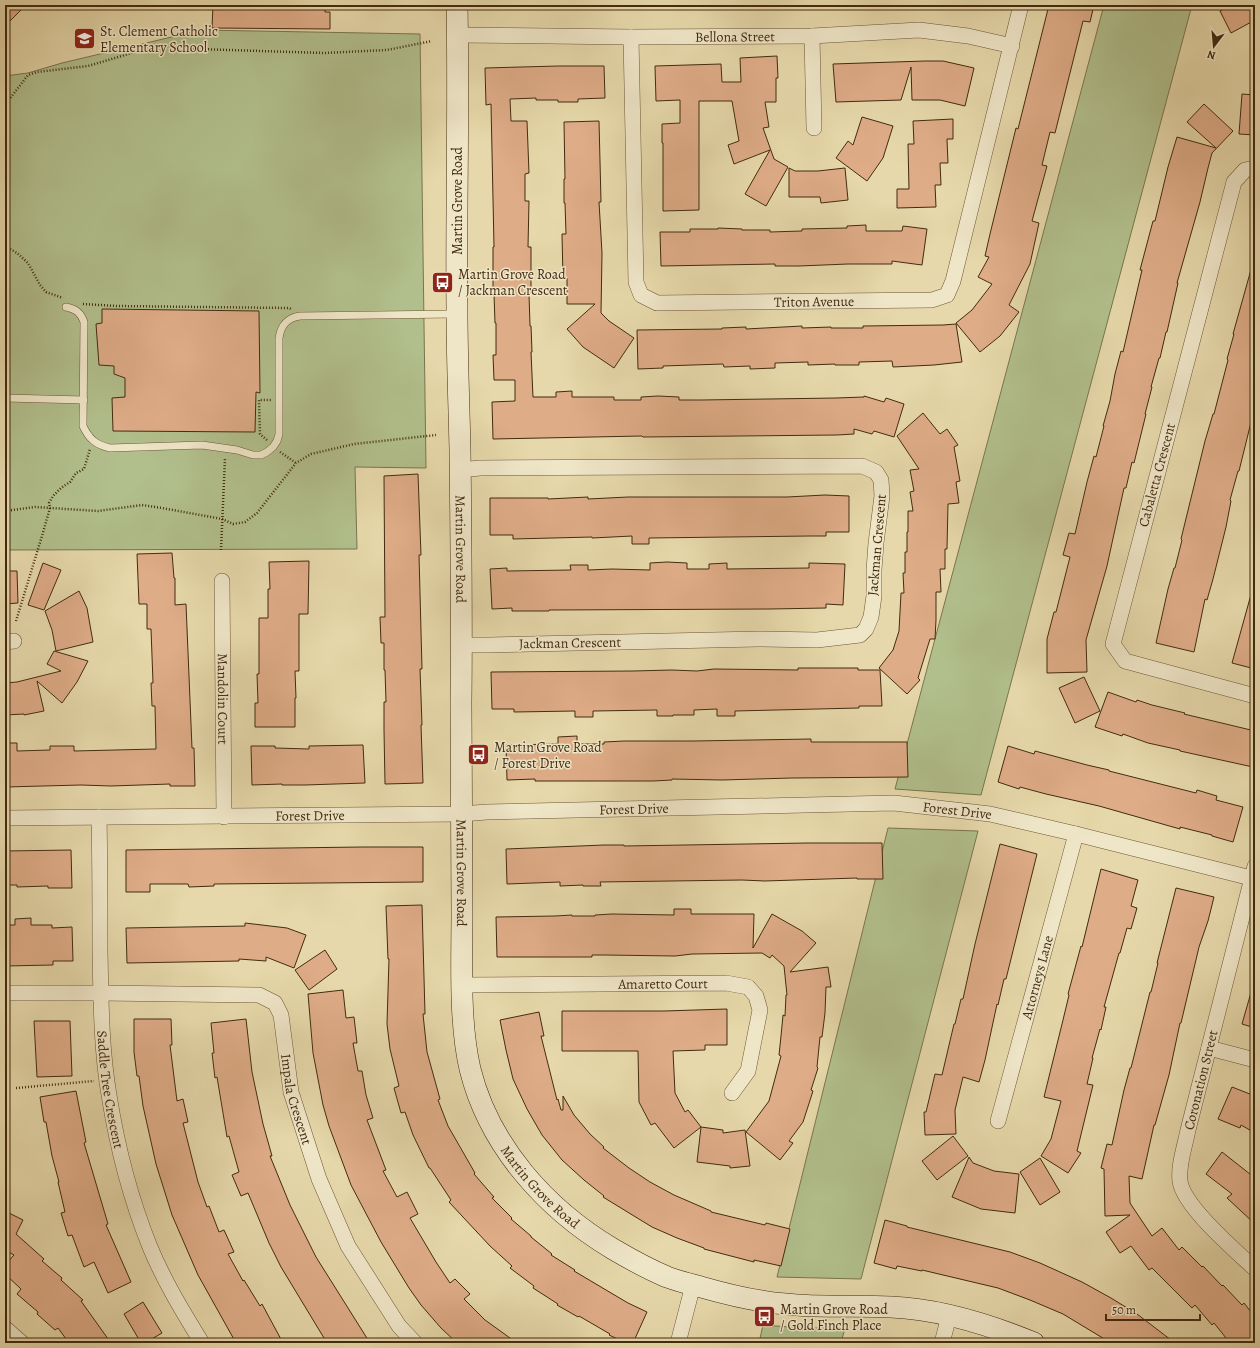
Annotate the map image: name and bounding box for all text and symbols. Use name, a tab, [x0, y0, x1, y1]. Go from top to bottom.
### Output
place label: St. Clement Catholic Elementary School	[100, 22, 218, 57]
school or university icon: St. Clement Catholic Elementary School	[71, 26, 97, 52]
north arrow	[1194, 26, 1234, 66]
street label: Bellona Street	[695, 27, 775, 46]
text: N	[1205, 47, 1217, 63]
street label: Martin Grove Road	[448, 147, 467, 255]
place label: Martin Grove Road / Jackman Crescent	[458, 265, 568, 300]
bus stop icon: Martin Grove Road / Jackman Crescent	[429, 269, 455, 295]
street label: Triton Avenue	[774, 291, 854, 311]
street label: Cabaletta Crescent	[1134, 420, 1180, 529]
street label: Jackman Crescent	[863, 493, 891, 597]
street label: Martin Grove Road	[451, 495, 471, 603]
street label: Jackman Crescent	[519, 633, 622, 653]
street label: Mandolin Court	[213, 653, 233, 745]
place label: Martin Grove Road / Forest Drive	[494, 738, 602, 773]
bus stop icon: Martin Grove Road / Forest Drive	[466, 742, 492, 768]
street label: Forest Drive	[922, 797, 993, 824]
street label: Forest Drive	[599, 798, 669, 819]
street label: Forest Drive	[275, 806, 345, 825]
street label: Martin Grove Road	[452, 819, 472, 927]
street label: Attorneys Lane	[1016, 933, 1058, 1022]
street label: Amaretto Court	[617, 974, 708, 993]
street label: Coronation Street	[1179, 1028, 1223, 1132]
street label: Saddle Tree Crescent	[93, 1030, 129, 1151]
street label: Impala Crescent	[277, 1053, 317, 1147]
street label: Martin Grove Road	[496, 1141, 584, 1233]
scale bar	[1106, 1296, 1200, 1322]
place label: Martin Grove Road / Gold Finch Place	[780, 1300, 888, 1335]
text: 50 m	[1112, 1302, 1136, 1318]
bus stop icon: Martin Grove Road / Gold Finch Place	[752, 1304, 778, 1330]

